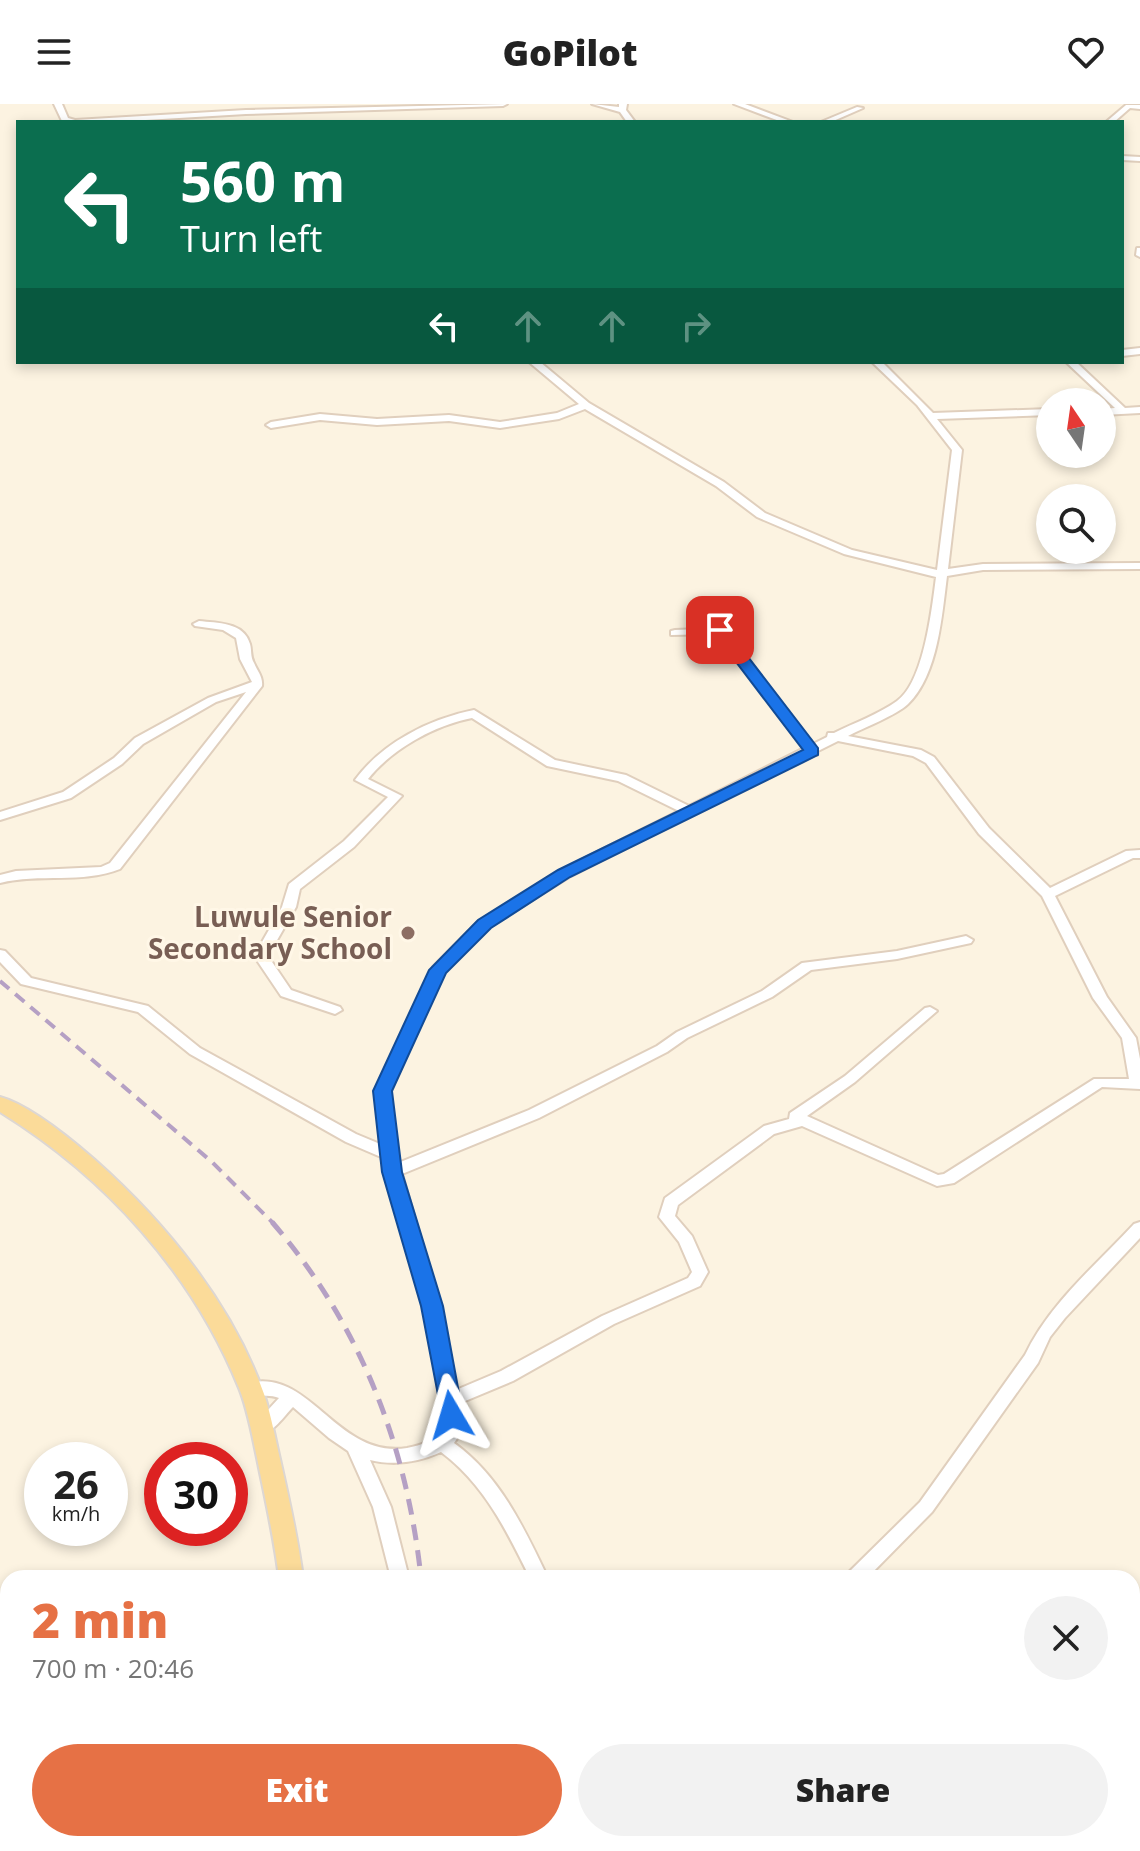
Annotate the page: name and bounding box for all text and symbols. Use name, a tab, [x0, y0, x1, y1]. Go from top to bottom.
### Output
text: GoPilot	[502, 28, 638, 77]
icon: menu	[32, 30, 76, 74]
icon: heart	[1064, 30, 1108, 74]
text: 560 m	[180, 142, 346, 218]
icon: left	[48, 152, 152, 256]
text: Turn left	[180, 214, 322, 263]
icon: left	[422, 304, 466, 348]
icon: ahead	[506, 304, 550, 348]
icon: ahead	[590, 304, 634, 348]
icon: right	[674, 304, 718, 348]
north arrow	[1036, 388, 1116, 468]
map controls	[1036, 388, 1116, 564]
button: search	[1036, 484, 1116, 564]
pin	[686, 596, 754, 664]
icon: arrive	[698, 608, 742, 652]
place label: Luwule Senior Secondary School	[148, 897, 392, 967]
marker: Luwule Senior Secondary School	[399, 924, 417, 942]
position arrow	[409, 1373, 493, 1457]
speed limit sign: 30	[144, 1442, 248, 1546]
text: 26	[53, 1456, 99, 1511]
text: km/h	[52, 1500, 100, 1527]
text: 2 min	[32, 1587, 168, 1652]
button: close	[1024, 1596, 1108, 1680]
text: 700 m · 20:46	[32, 1650, 194, 1686]
button: Exit	[32, 1744, 562, 1836]
button: Share	[578, 1744, 1108, 1836]

